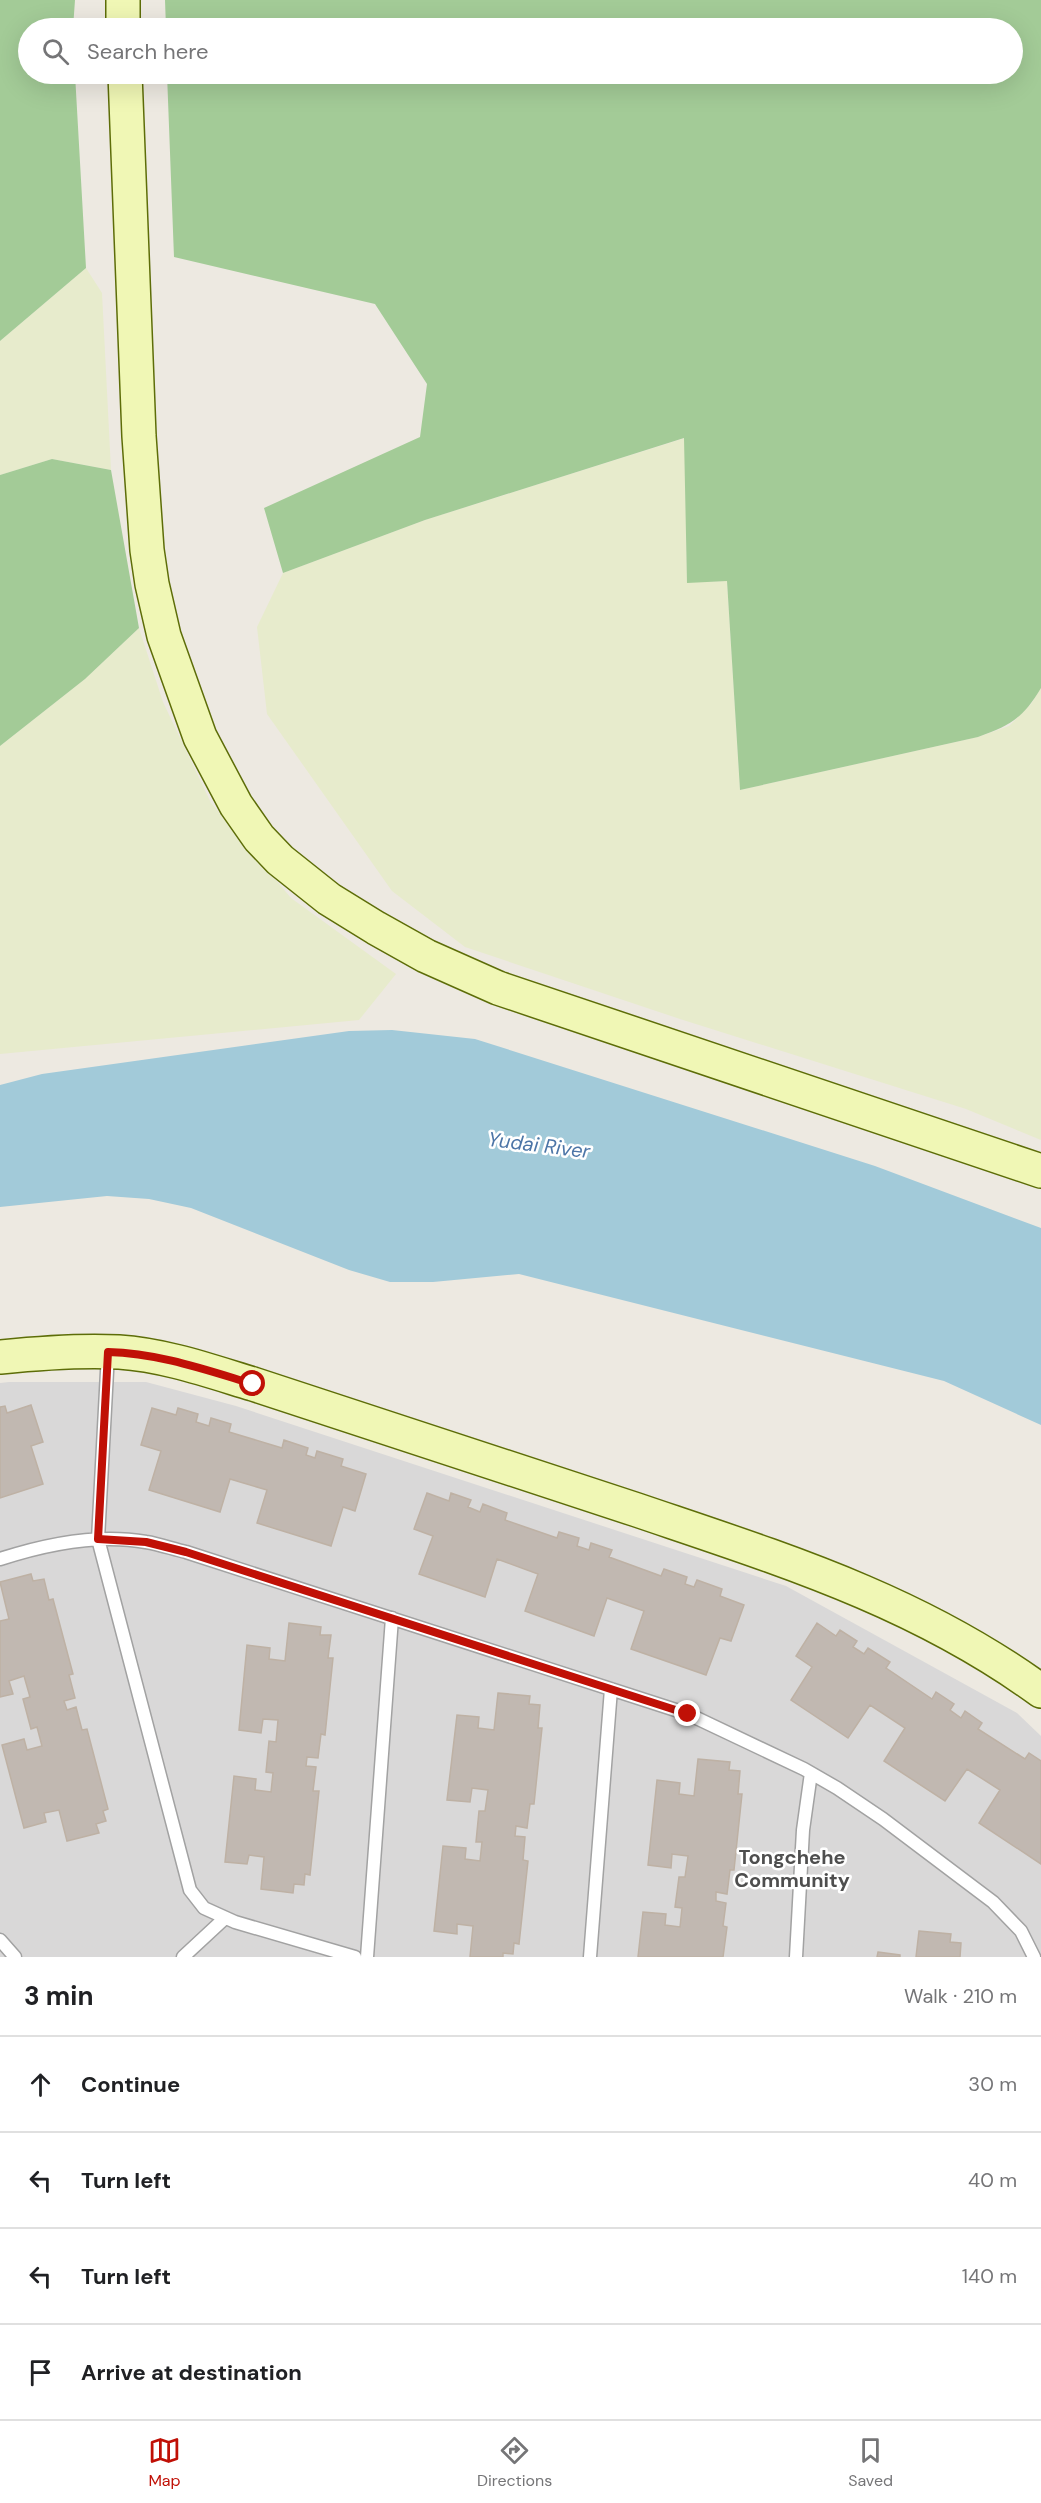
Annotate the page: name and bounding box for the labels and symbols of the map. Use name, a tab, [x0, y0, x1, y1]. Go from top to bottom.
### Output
water label: Yudai River	[486, 1126, 592, 1164]
route start	[239, 1370, 265, 1396]
route end	[674, 1700, 700, 1726]
district label: Tongchehe Community	[734, 1844, 850, 1893]

